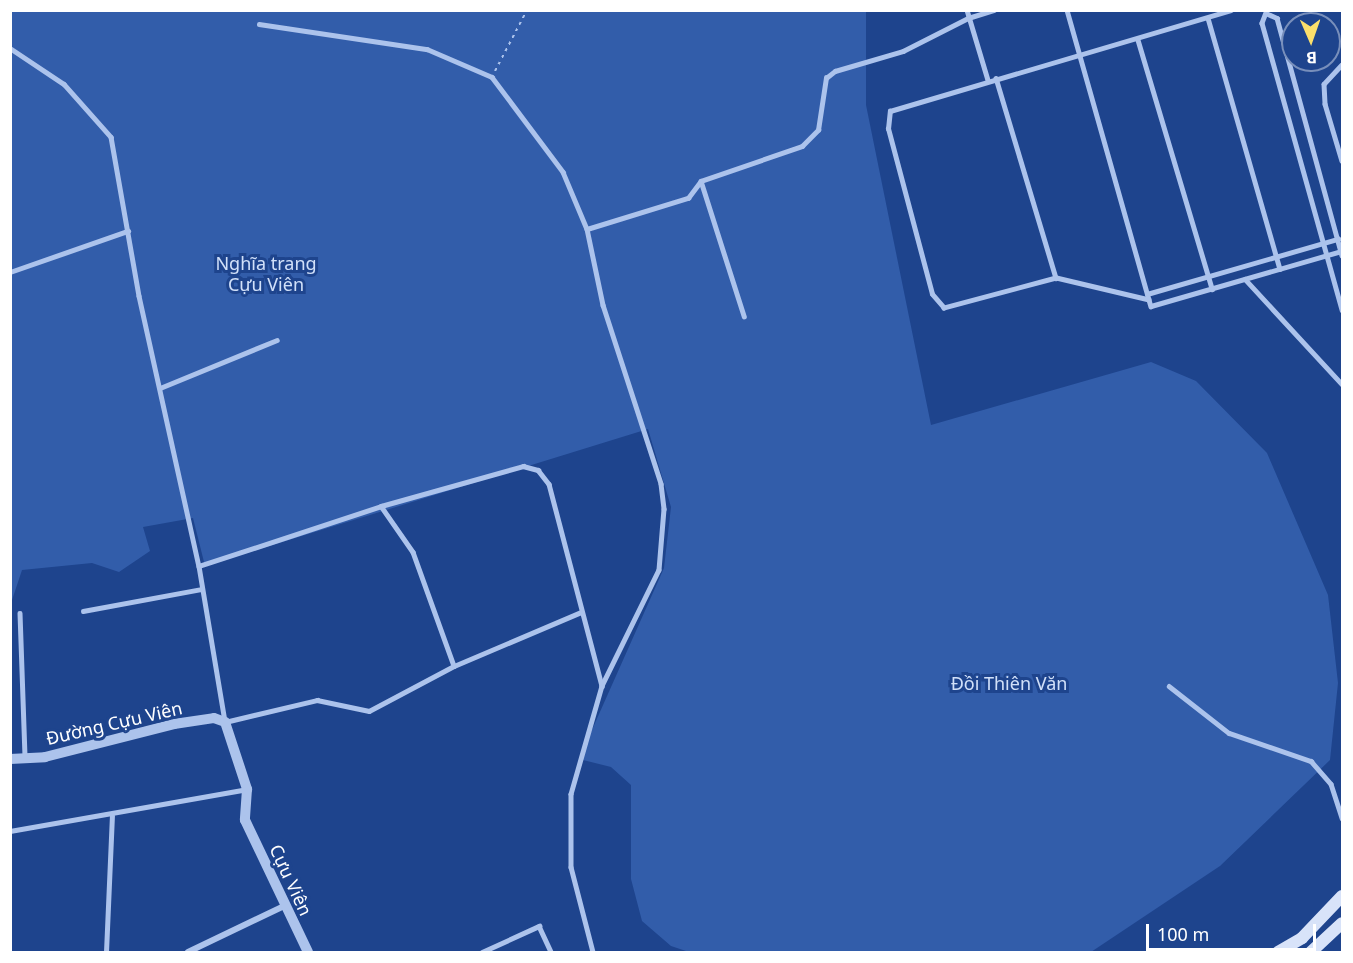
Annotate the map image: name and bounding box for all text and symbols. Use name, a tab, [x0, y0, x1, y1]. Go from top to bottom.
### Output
north arrow	[1281, 12, 1341, 72]
text: B	[1306, 47, 1317, 69]
park label: Nghĩa trang Cựu Viên	[215, 253, 317, 296]
park label: Đồi Thiên Văn	[951, 672, 1067, 694]
street label: Đường Cựu Viên	[44, 697, 184, 749]
street label: Cựu Viên	[265, 841, 317, 919]
scale bar	[1149, 912, 1318, 950]
text: 100 m	[1157, 922, 1209, 946]

